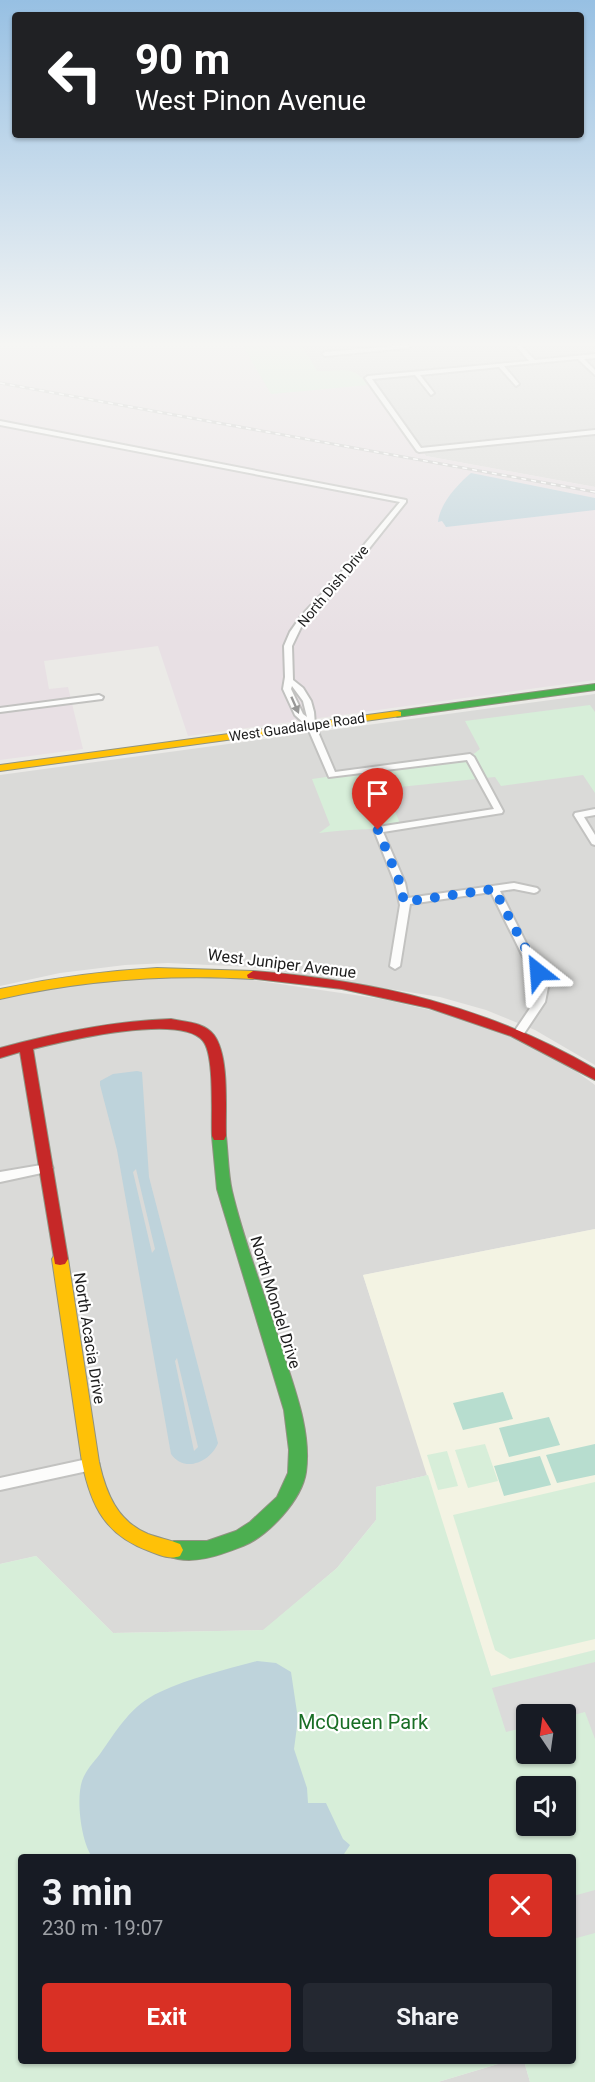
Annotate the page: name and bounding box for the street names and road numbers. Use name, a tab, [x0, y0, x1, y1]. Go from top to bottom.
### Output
street label: North Dish Drive	[294, 542, 372, 630]
street label: West Guadalupe Road	[228, 710, 366, 744]
street label: West Juniper Avenue	[207, 945, 357, 982]
street label: North Mondel Drive	[246, 1234, 305, 1371]
street label: North Acacia Drive	[70, 1271, 109, 1405]

